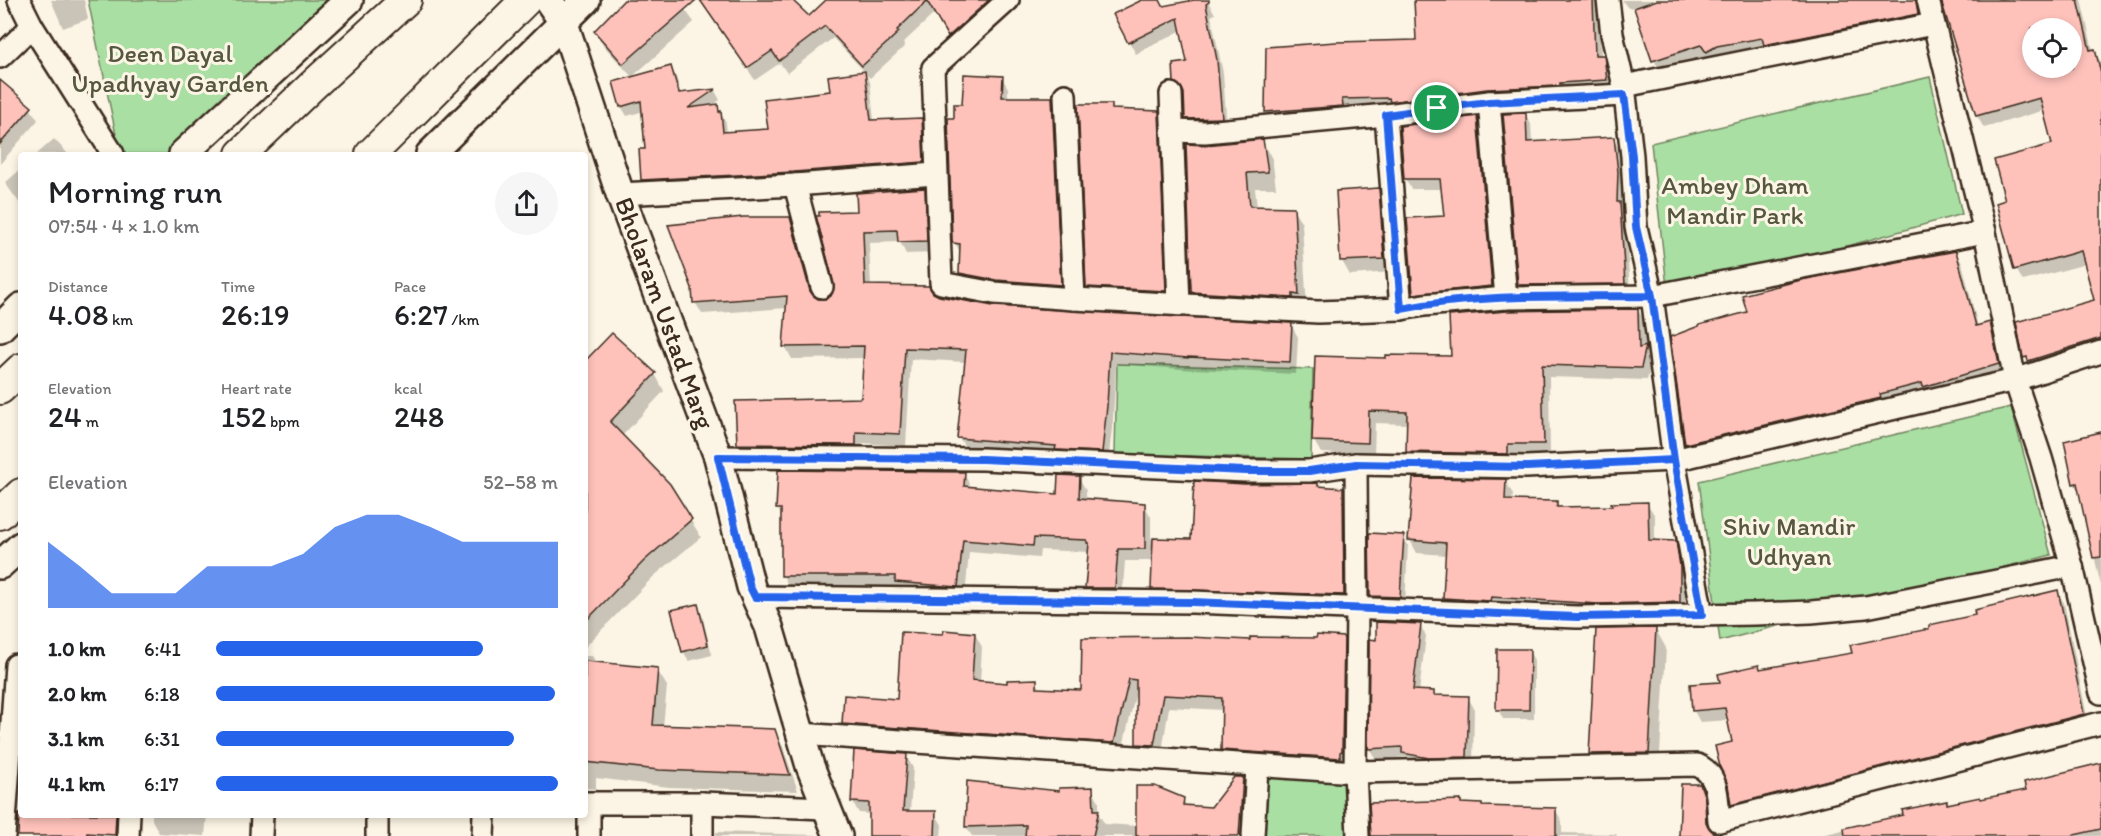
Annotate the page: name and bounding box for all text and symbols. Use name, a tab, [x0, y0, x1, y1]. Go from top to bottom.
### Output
map controls	[2022, 18, 2082, 78]
button: locate	[2022, 18, 2082, 78]
park label: Deen Dayal Upadhyay Garden	[71, 37, 269, 99]
pin	[1411, 82, 1462, 133]
icon: arrive	[1420, 91, 1453, 124]
park label: Ambey Dham Mandir Park	[1661, 169, 1809, 231]
text: Morning run	[48, 172, 223, 211]
button: share	[495, 172, 558, 235]
street label: Bholaram Ustad Marg	[608, 193, 722, 434]
text: 07:54 · 4 × 1.0 km	[48, 214, 200, 238]
text: Distance	[48, 277, 108, 296]
text: Time	[221, 277, 255, 296]
text: Pace	[394, 277, 426, 296]
text: 4.08	[48, 296, 108, 333]
text: 26:19	[221, 296, 290, 333]
text: 6:27	[394, 296, 448, 333]
text: km	[108, 310, 133, 329]
text: /km	[448, 310, 479, 329]
text: Elevation	[48, 379, 112, 398]
text: Heart rate	[221, 379, 292, 398]
text: kcal	[394, 379, 422, 398]
text: 24	[48, 398, 82, 435]
text: 152	[221, 398, 266, 435]
text: 248	[394, 398, 444, 435]
text: m	[82, 412, 99, 431]
text: bpm	[266, 412, 300, 431]
text: Elevation	[48, 470, 127, 494]
text: 52–58 m	[483, 470, 558, 494]
park label: Shiv Mandir Udhyan	[1723, 510, 1855, 572]
text: 1.0 km	[48, 637, 105, 661]
text: 6:41	[144, 637, 181, 661]
text: 2.0 km	[48, 682, 107, 706]
text: 6:18	[144, 682, 180, 706]
text: 3.1 km	[48, 727, 104, 751]
text: 6:31	[144, 727, 180, 751]
text: 4.1 km	[48, 772, 105, 796]
text: 6:17	[144, 772, 179, 796]

